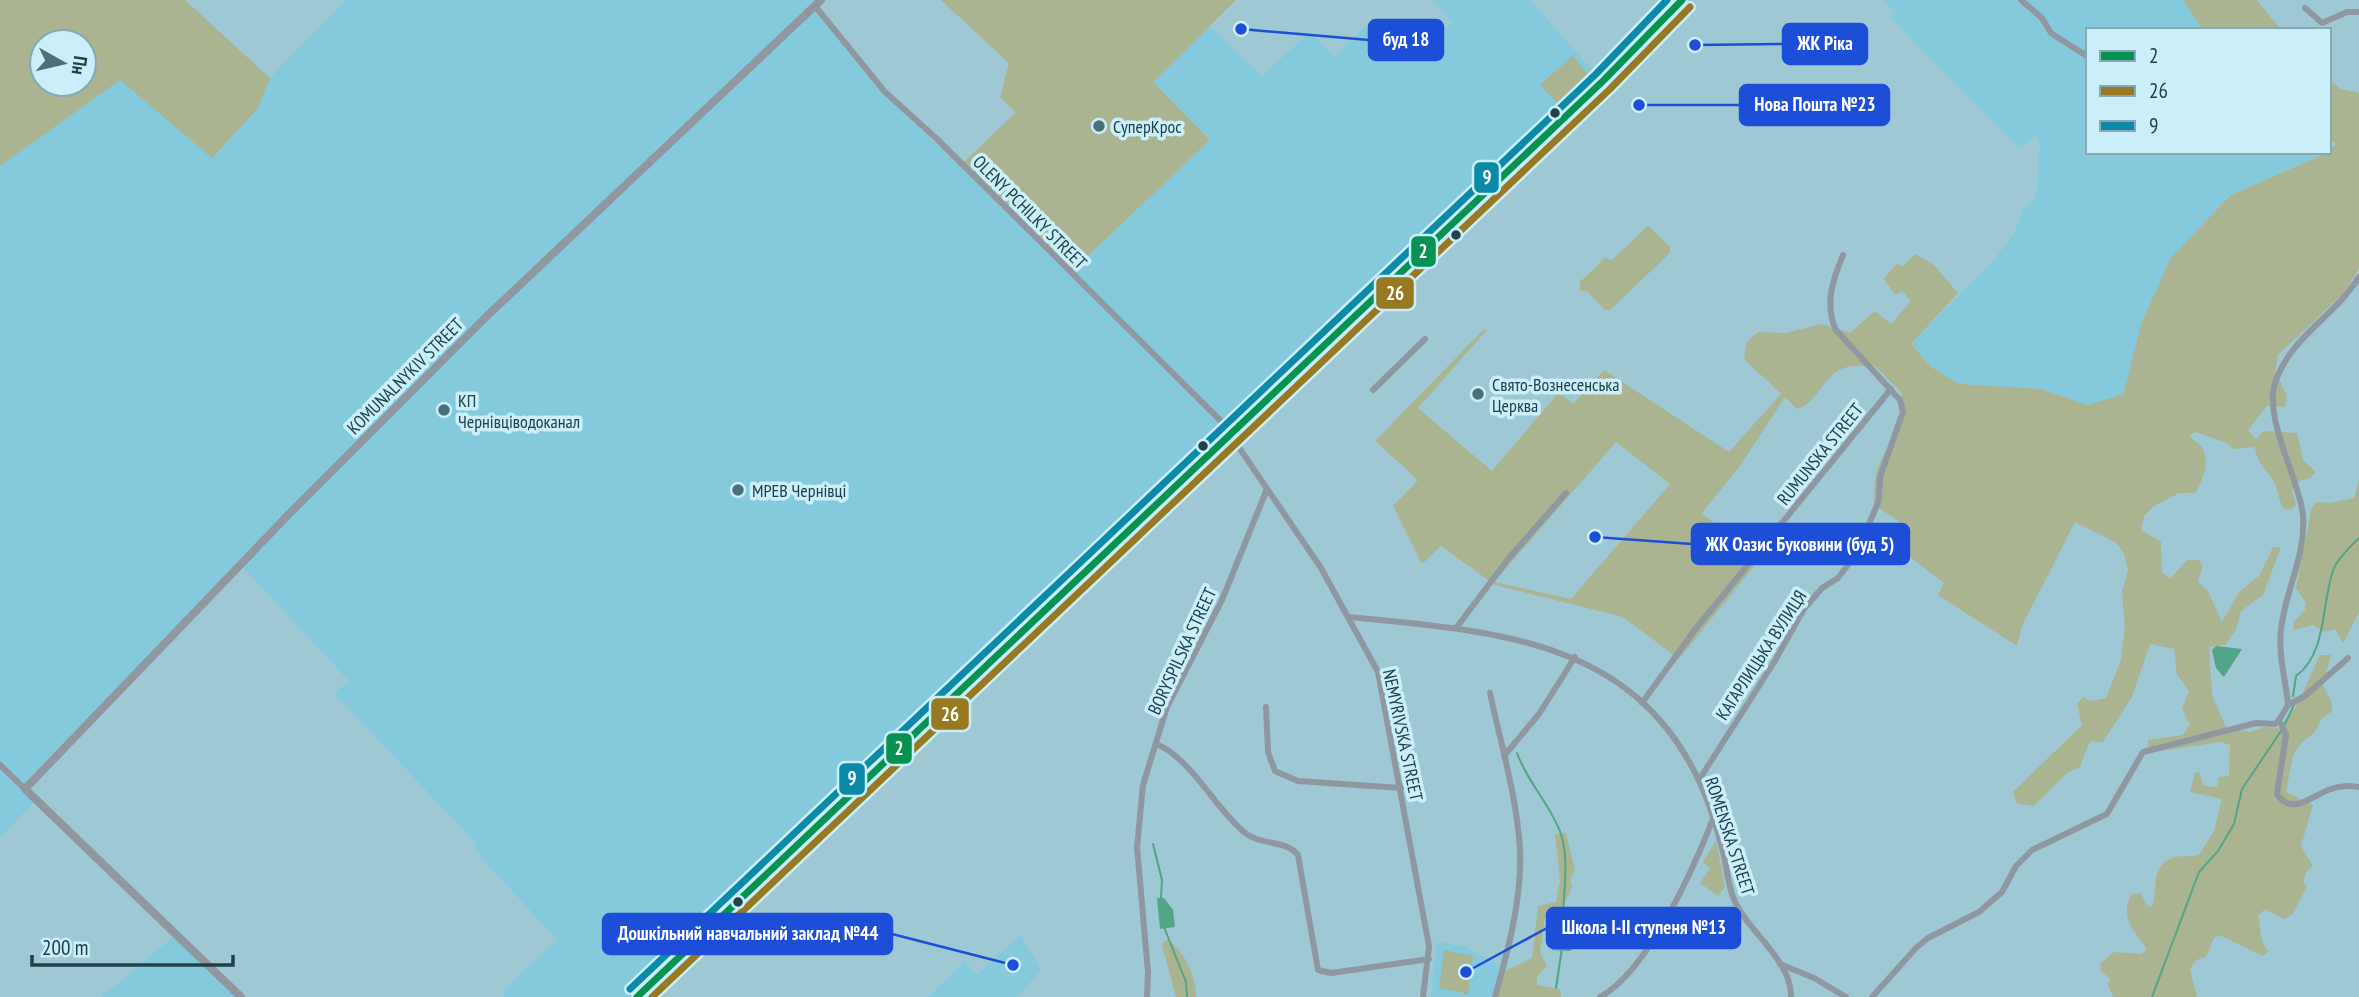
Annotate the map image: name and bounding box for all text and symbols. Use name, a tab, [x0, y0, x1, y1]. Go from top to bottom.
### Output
callout: буд 18	[1369, 20, 1443, 60]
callout: ЖК Ріка	[1783, 24, 1867, 64]
text: буд 18	[1383, 27, 1429, 51]
north arrow	[28, 28, 98, 98]
legend	[2086, 28, 2331, 154]
text: ЖК Ріка	[1796, 31, 1853, 55]
text: 2	[2149, 42, 2158, 69]
text: Пн	[67, 55, 93, 76]
text: 26	[2149, 77, 2168, 104]
callout: Нова Пошта №23	[1740, 85, 1889, 125]
text: Нова Пошта №23	[1754, 92, 1876, 116]
unlabelled marker	[1548, 106, 1562, 120]
text: 9	[2149, 112, 2158, 139]
place label: СуперКрос	[1113, 115, 1182, 138]
marker: СуперКрос	[1091, 118, 1107, 134]
street label: OLENY PCHILKY STREET	[968, 150, 1092, 274]
line badge: 9	[1473, 161, 1500, 194]
text: 9	[1482, 165, 1492, 189]
unlabelled marker	[1449, 228, 1463, 242]
line badge: 2	[1410, 235, 1437, 268]
text: 2	[1418, 239, 1428, 263]
line badge: 26	[1375, 276, 1415, 310]
text: 26	[1386, 281, 1404, 305]
street label: KOMUNALNYKIV STREET	[342, 313, 468, 439]
place label: Свято-Вознесенська Церква	[1492, 373, 1619, 417]
marker: Свято-Вознесенська Церква	[1470, 386, 1486, 402]
place label: КП Чернівціводоканал	[458, 389, 580, 433]
street label: RUMUNSKA STREET	[1772, 398, 1868, 510]
marker: КП Чернівціводоканал	[436, 402, 452, 418]
unlabelled marker	[1196, 439, 1210, 453]
place label: МРЕВ Чернівці	[752, 479, 846, 502]
marker: МРЕВ Чернівці	[730, 482, 746, 498]
callout: ЖК Оазис Буковини (буд 5)	[1692, 524, 1909, 564]
text: ЖК Оазис Буковини (буд 5)	[1705, 532, 1894, 556]
street label: BORYSPILSKA STREET	[1142, 584, 1222, 718]
street label: КАГАРЛИЦЬКА ВУЛИЦЯ	[1710, 586, 1812, 724]
street label: NEMYRIVSKA STREET	[1378, 667, 1428, 803]
line badge: 26	[930, 697, 970, 731]
text: 26	[941, 702, 959, 726]
line badge: 2	[885, 732, 913, 765]
text: 2	[894, 736, 904, 760]
line badge: 9	[838, 762, 866, 796]
text: 9	[847, 766, 857, 790]
street label: ROMENSKA STREET	[1700, 774, 1760, 898]
unlabelled marker	[731, 895, 745, 909]
callout: Школа I-II ступеня №13	[1547, 908, 1740, 948]
callout: Дошкільний навчальний заклад №44	[603, 914, 892, 954]
text: Школа I-II ступеня №13	[1562, 915, 1726, 939]
text: Дошкільний навчальний заклад №44	[618, 921, 878, 945]
scale bar	[32, 923, 233, 967]
text: 200 m	[42, 934, 88, 961]

